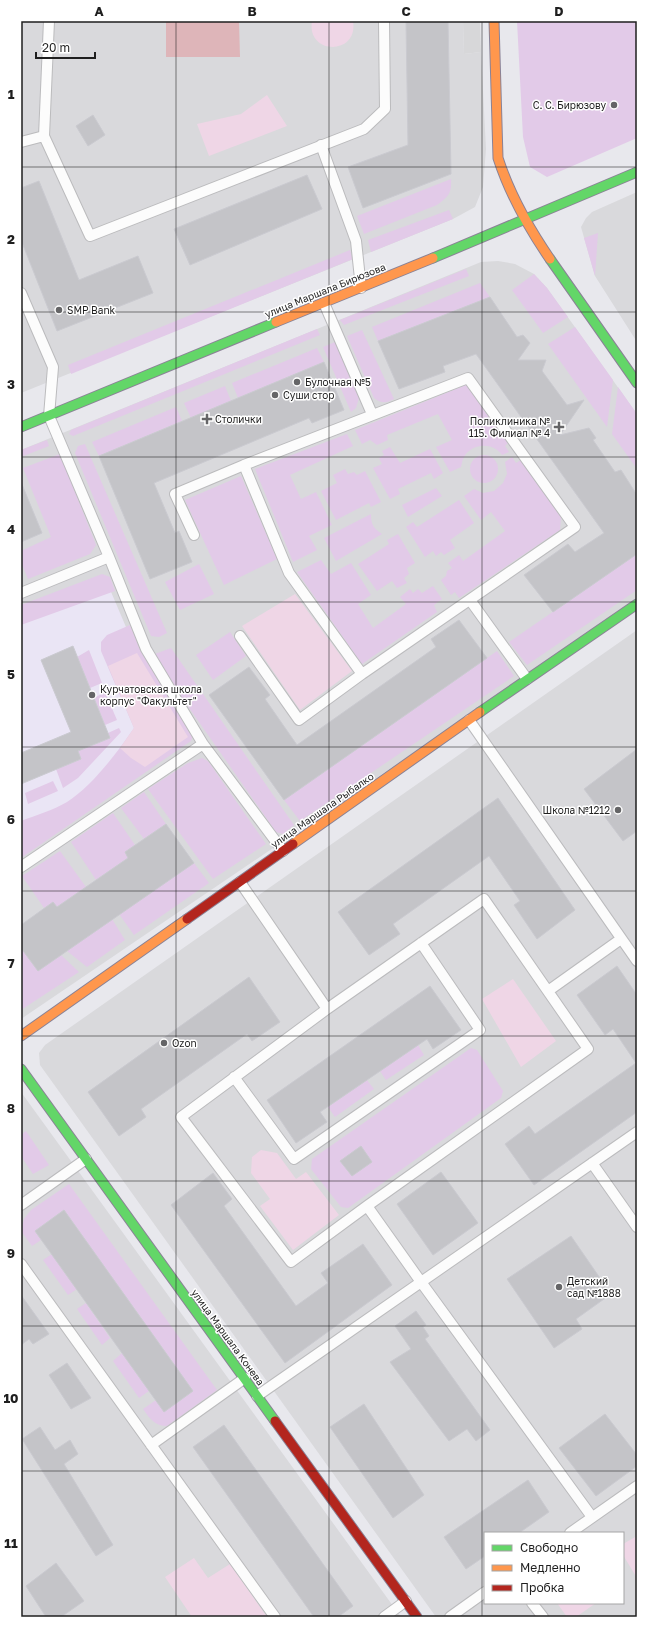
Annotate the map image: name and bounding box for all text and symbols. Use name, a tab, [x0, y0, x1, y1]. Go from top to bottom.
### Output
text: A	[94, 3, 104, 19]
text: B	[247, 3, 257, 19]
text: C	[401, 3, 411, 19]
text: D	[554, 3, 564, 19]
scale bar	[36, 34, 95, 60]
text: 20 m	[42, 40, 70, 55]
text: 1	[8, 86, 15, 102]
place label: С. С. Бирюзову	[533, 99, 606, 111]
marker: С. С. Бирюзову	[609, 100, 619, 110]
text: 2	[7, 231, 15, 247]
street label: улица Маршала Бирюзова	[263, 260, 387, 320]
place label: SMP Bank	[67, 304, 116, 316]
marker: SMP Bank	[54, 305, 64, 315]
text: 3	[7, 376, 15, 392]
place label: Булочная №5	[305, 376, 371, 388]
marker: Булочная №5	[292, 377, 302, 387]
place label: Суши стор	[283, 389, 335, 401]
marker: Суши стор	[270, 390, 280, 400]
place label: Столички	[215, 413, 262, 425]
marker: Столички	[202, 414, 212, 424]
place label: Поликлиника № 115. Филиал № 4	[469, 415, 550, 439]
marker: Поликлиника № 115. Филиал № 4	[553, 421, 565, 433]
text: 4	[7, 521, 15, 537]
text: 5	[7, 666, 15, 682]
place label: Курчатовская школа корпус "Факультет"	[100, 683, 202, 707]
marker: Курчатовская школа корпус "Факультет"	[87, 690, 97, 700]
street label: улица Маршала Рыбалко	[268, 770, 376, 850]
place label: Школа №1212	[543, 804, 610, 816]
marker: Школа №1212	[613, 805, 623, 815]
text: 6	[7, 811, 15, 827]
text: 7	[7, 955, 15, 971]
place label: Ozon	[172, 1037, 197, 1049]
marker: Ozon	[159, 1038, 169, 1048]
text: 8	[7, 1100, 15, 1116]
text: 9	[7, 1245, 15, 1261]
place label: Детский сад №1888	[567, 1275, 621, 1299]
marker: Детский сад №1888	[554, 1282, 564, 1292]
street label: улица Маршала Конева	[189, 1287, 267, 1387]
text: 10	[3, 1390, 19, 1406]
legend	[484, 1532, 624, 1604]
text: 11	[4, 1535, 18, 1551]
text: Свободно	[520, 1540, 578, 1555]
text: Медленно	[520, 1560, 580, 1575]
text: Пробка	[520, 1580, 564, 1595]

